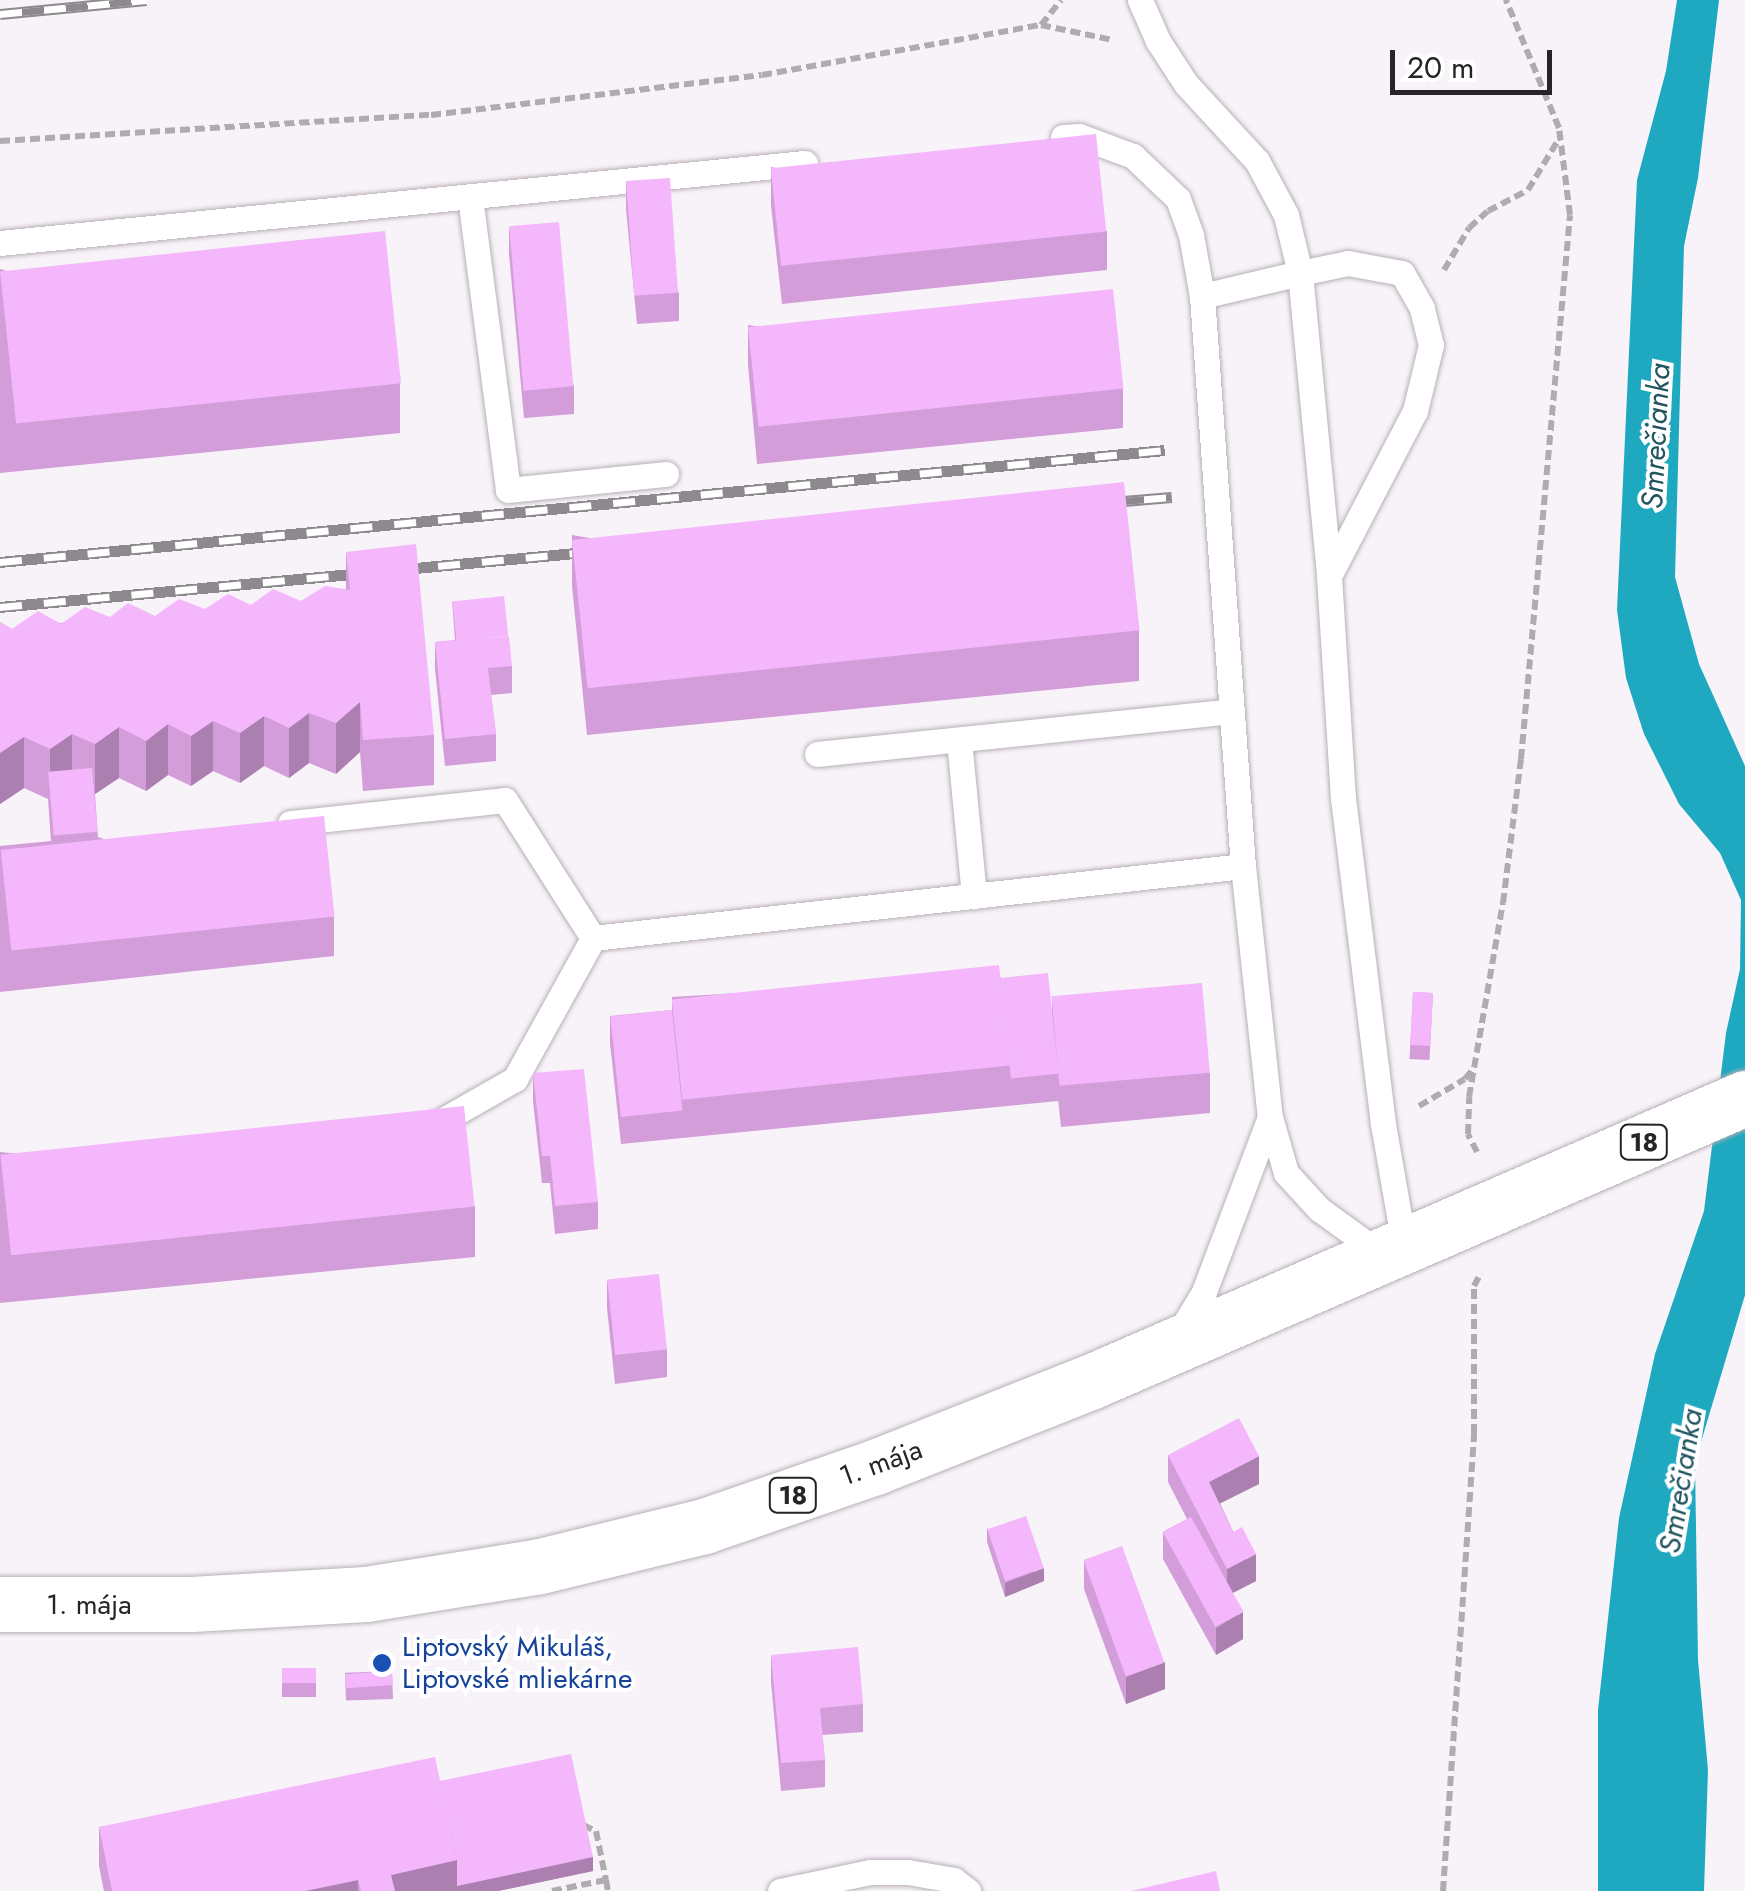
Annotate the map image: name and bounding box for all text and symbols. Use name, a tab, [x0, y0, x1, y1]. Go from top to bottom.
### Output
scale bar	[1395, 30, 1558, 92]
text: 20 m	[1407, 46, 1474, 89]
water label: Smrečianka	[1634, 362, 1678, 510]
road number: 18	[1619, 1122, 1669, 1162]
water label: Smrečianka	[1652, 1406, 1710, 1556]
street label: 1. mája	[835, 1433, 927, 1493]
road number: 18	[768, 1475, 818, 1515]
street label: 1. mája	[46, 1588, 132, 1622]
place label: Liptovský Mikuláš, Liptovské mliekárne	[402, 1630, 632, 1696]
marker: Liptovský Mikuláš, Liptovské mliekárne	[371, 1652, 393, 1674]

